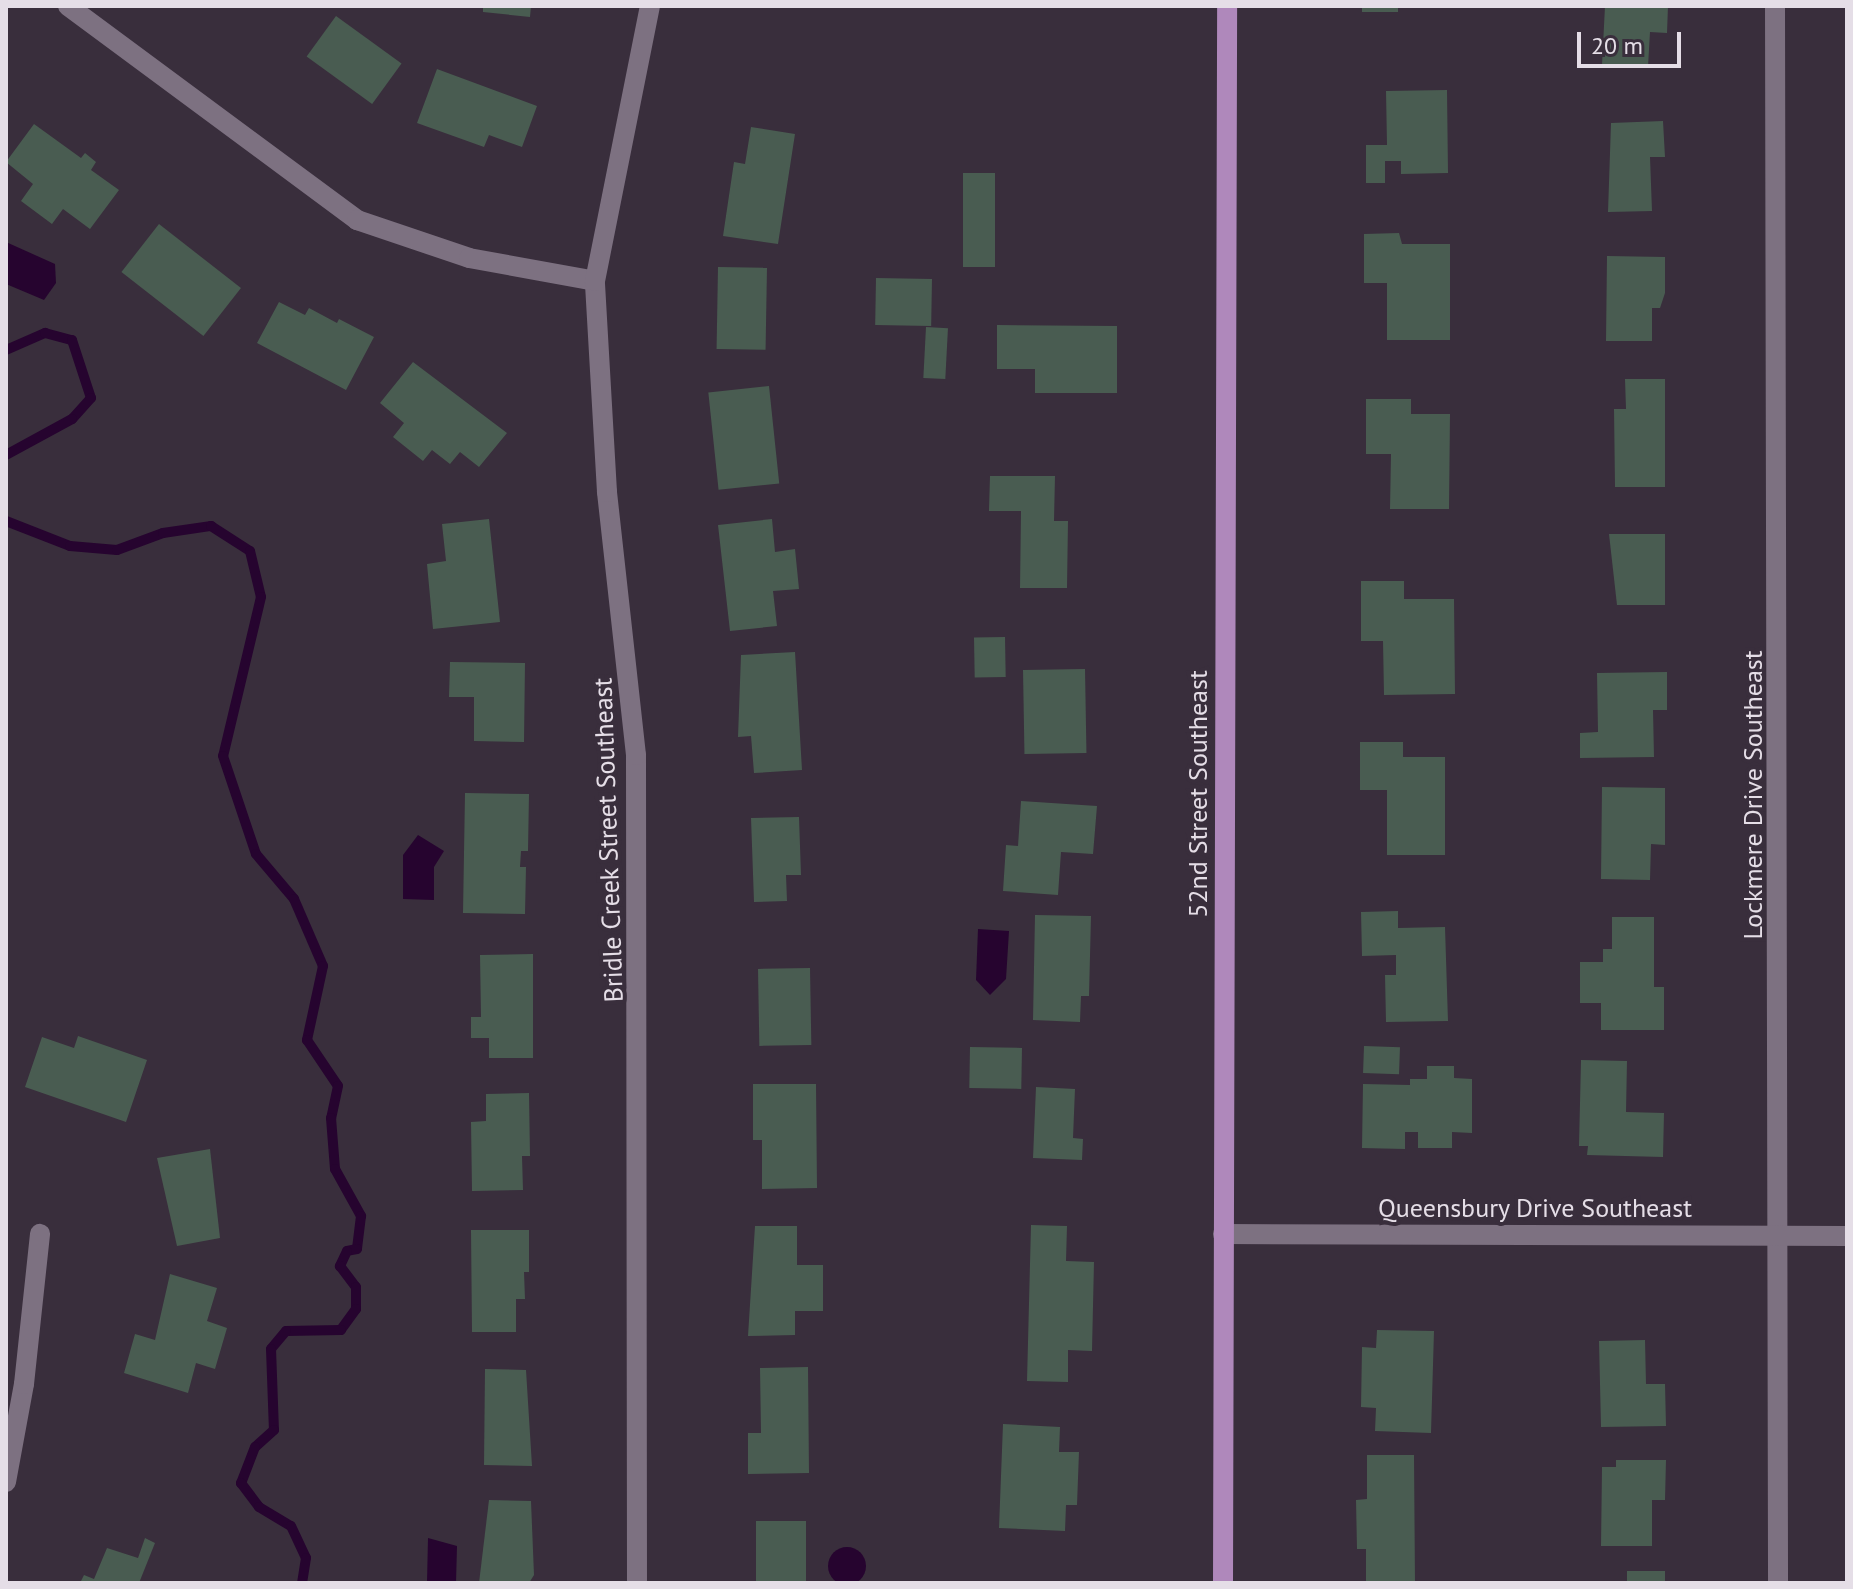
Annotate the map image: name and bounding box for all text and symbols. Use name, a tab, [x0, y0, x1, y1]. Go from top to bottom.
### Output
scale bar	[1581, 16, 1685, 66]
text: 20 m	[1591, 30, 1643, 61]
street label: Lockmere Drive Southeast	[1737, 650, 1769, 940]
street label: 52nd Street Southeast	[1182, 670, 1214, 918]
street label: Bridle Creek Street Southeast	[587, 677, 629, 1003]
street label: Queensbury Drive Southeast	[1378, 1192, 1692, 1224]

